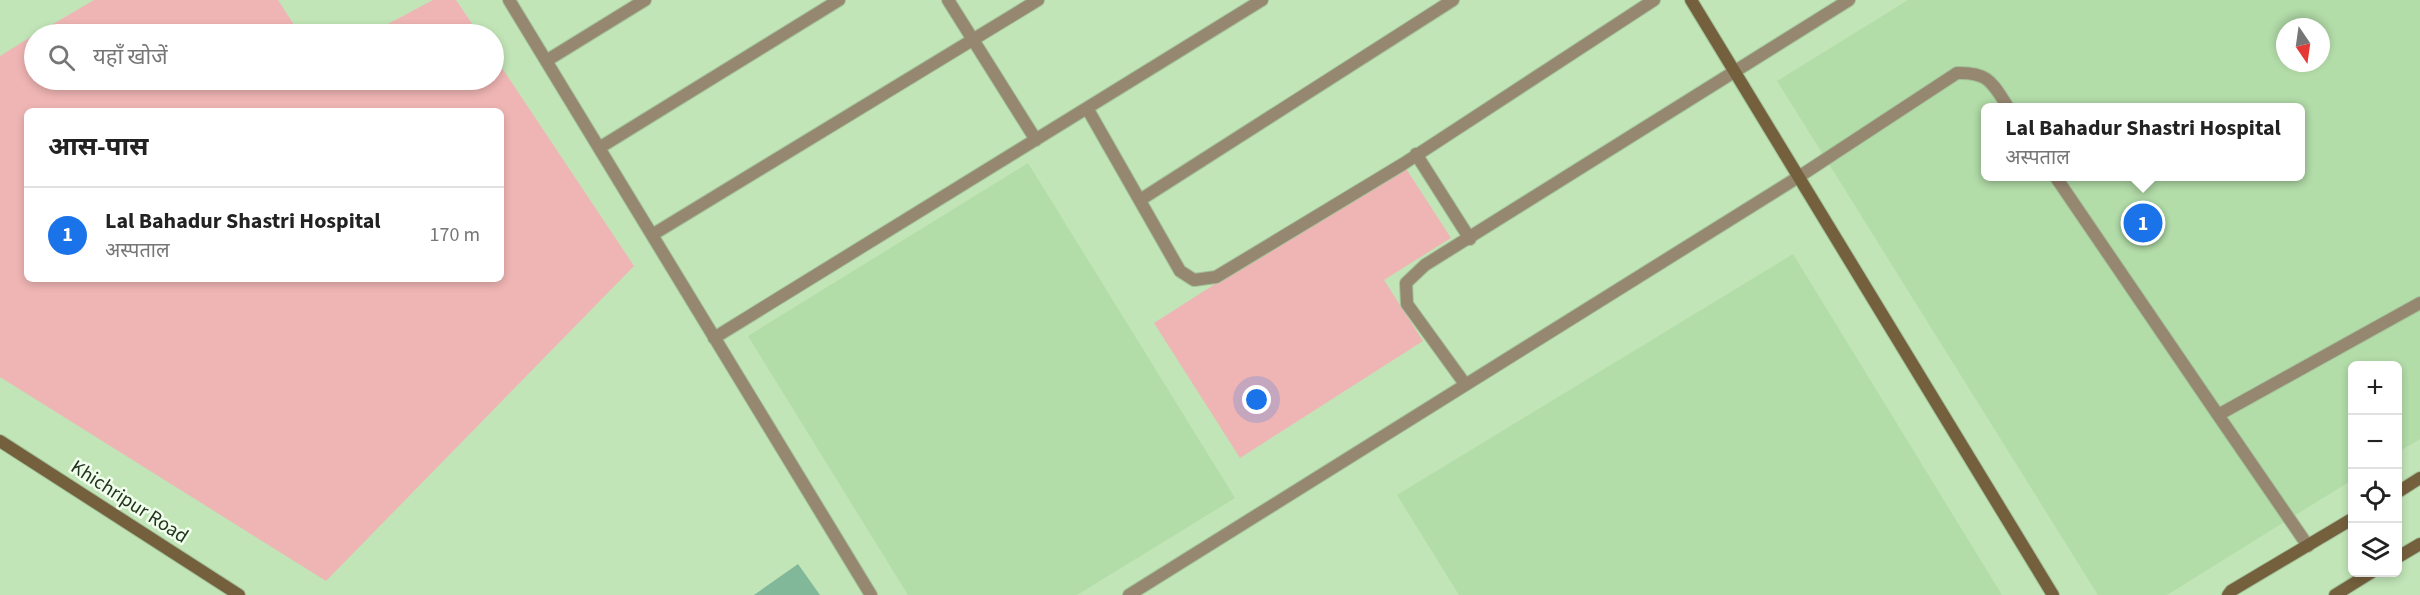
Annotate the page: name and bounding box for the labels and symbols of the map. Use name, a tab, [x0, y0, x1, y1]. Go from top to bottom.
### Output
north arrow	[2276, 18, 2330, 72]
pin: 1	[2124, 200, 2162, 246]
your location	[1242, 385, 1271, 414]
street label: Khichripur Road	[65, 453, 194, 550]

